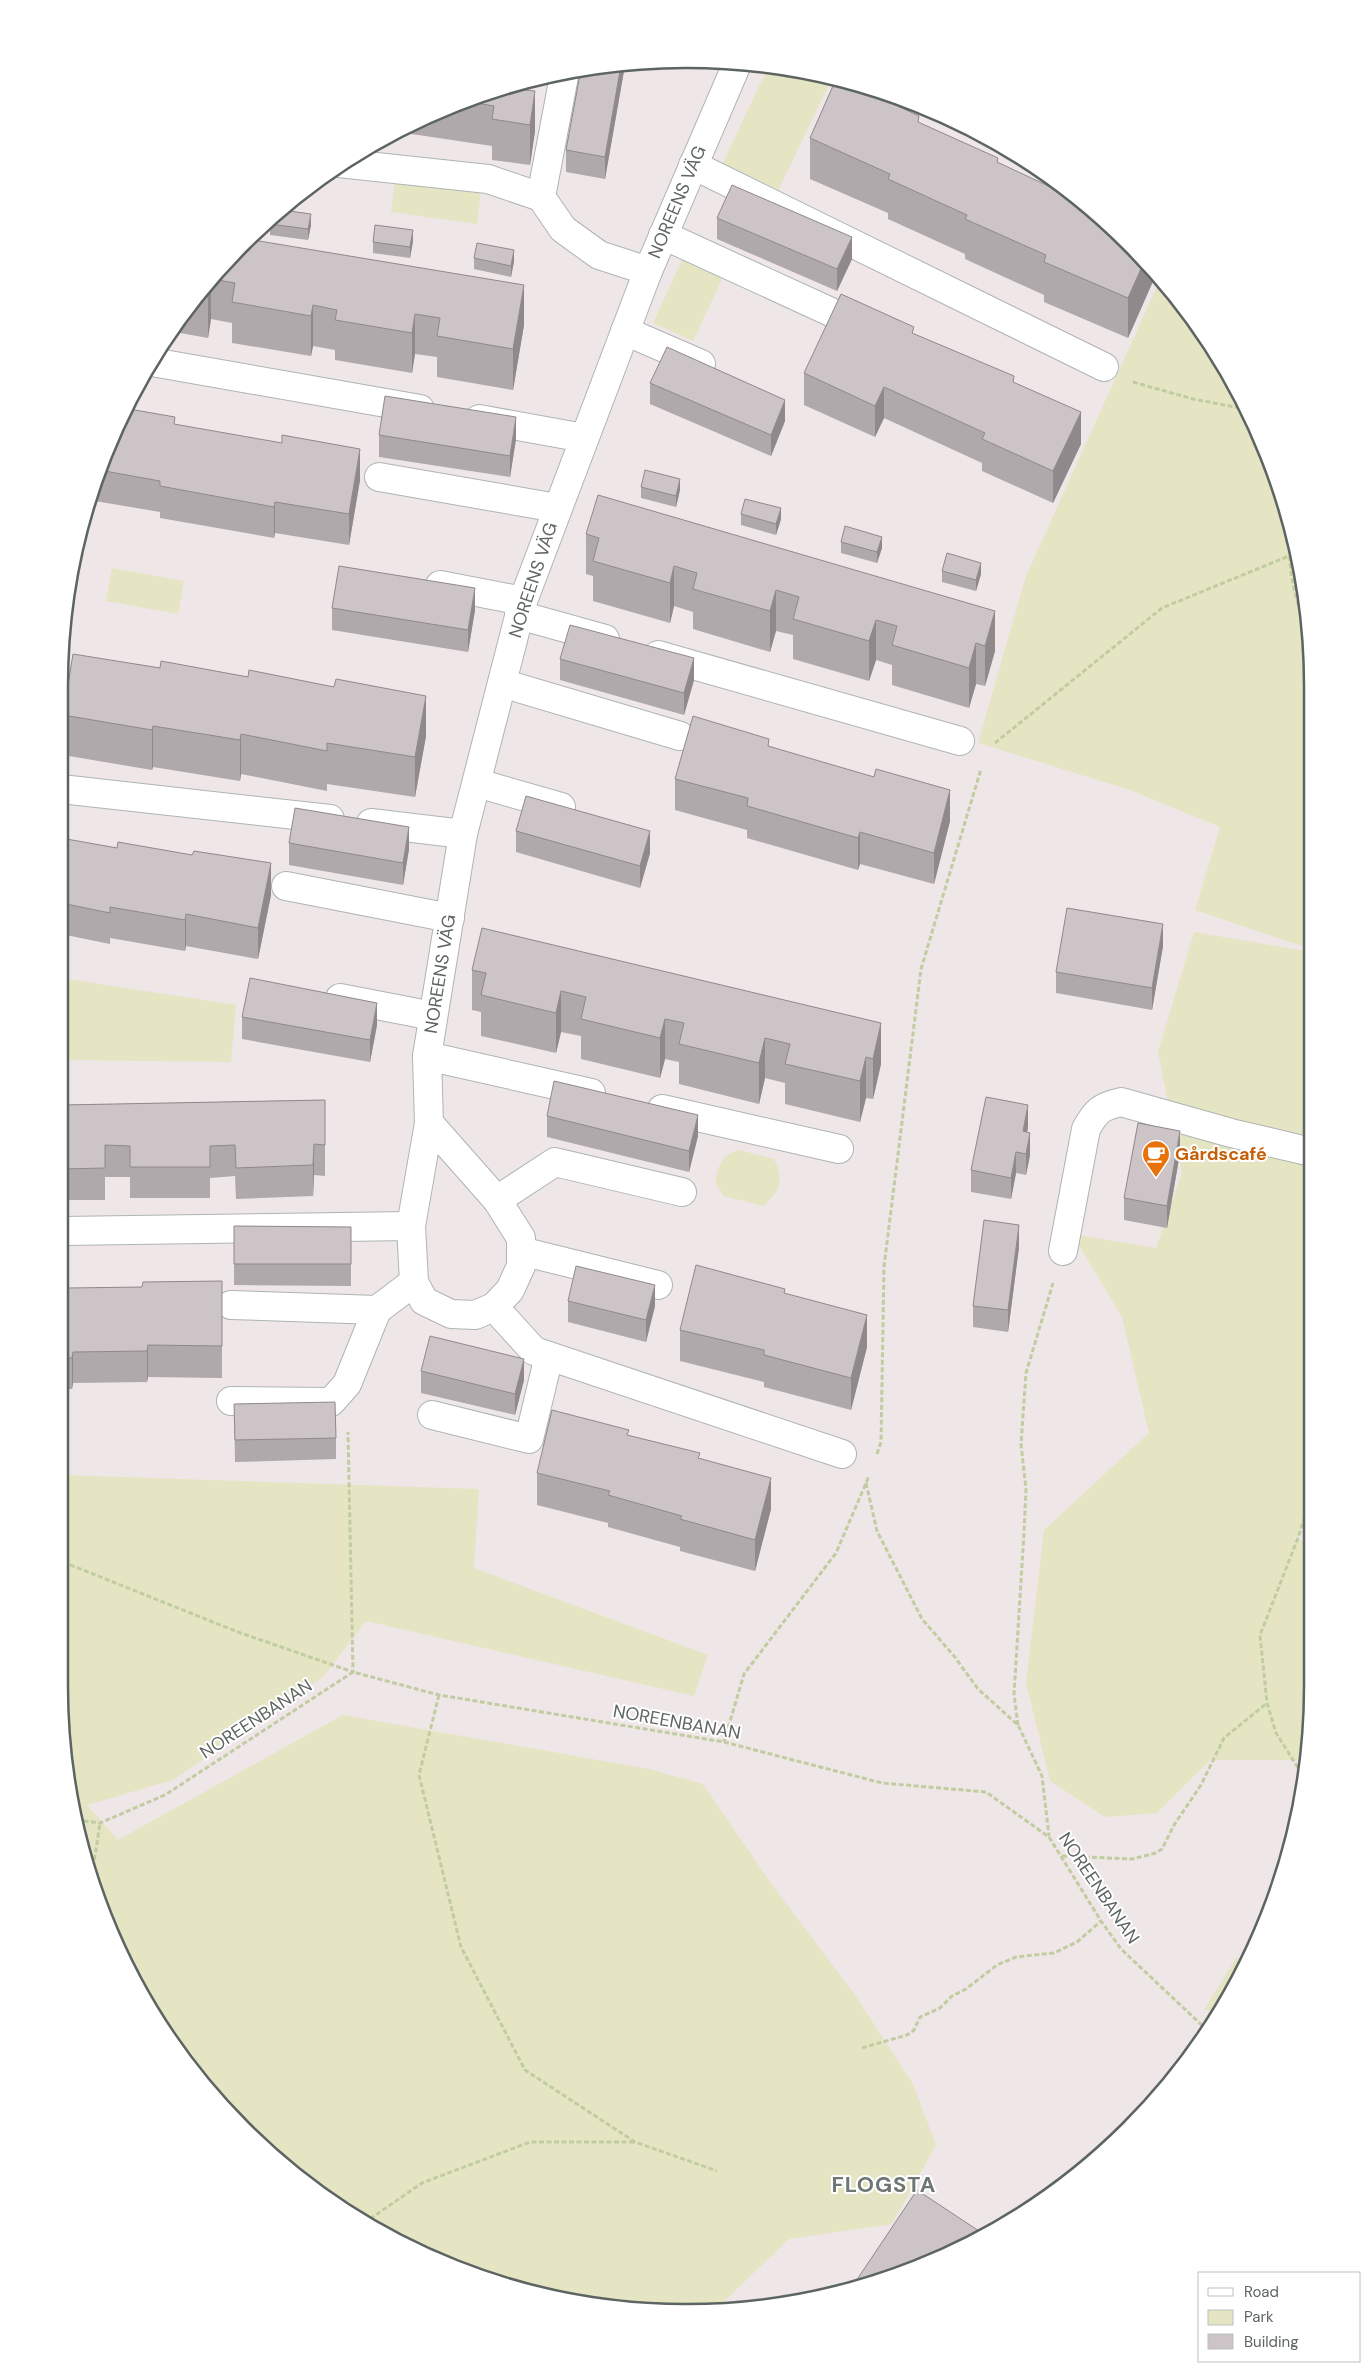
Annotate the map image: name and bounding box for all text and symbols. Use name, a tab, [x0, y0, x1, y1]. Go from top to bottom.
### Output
street label: NOREENS VÄG	[642, 142, 712, 262]
street label: NOREENS VÄG	[503, 519, 563, 641]
street label: NOREENS VÄG	[419, 913, 461, 1035]
cafe icon: Gårdscafé	[1141, 1139, 1171, 1178]
place label: Gårdscafé	[1175, 1142, 1267, 1166]
street label: NOREENBANAN	[195, 1674, 317, 1764]
street label: NOREENBANAN	[611, 1699, 743, 1745]
street label: NOREENBANAN	[1053, 1828, 1145, 1948]
district label: FLOGSTA	[832, 2170, 936, 2199]
legend	[1198, 2272, 1361, 2362]
text: Road	[1244, 2282, 1279, 2302]
text: Park	[1244, 2307, 1274, 2327]
text: Building	[1244, 2332, 1299, 2352]

